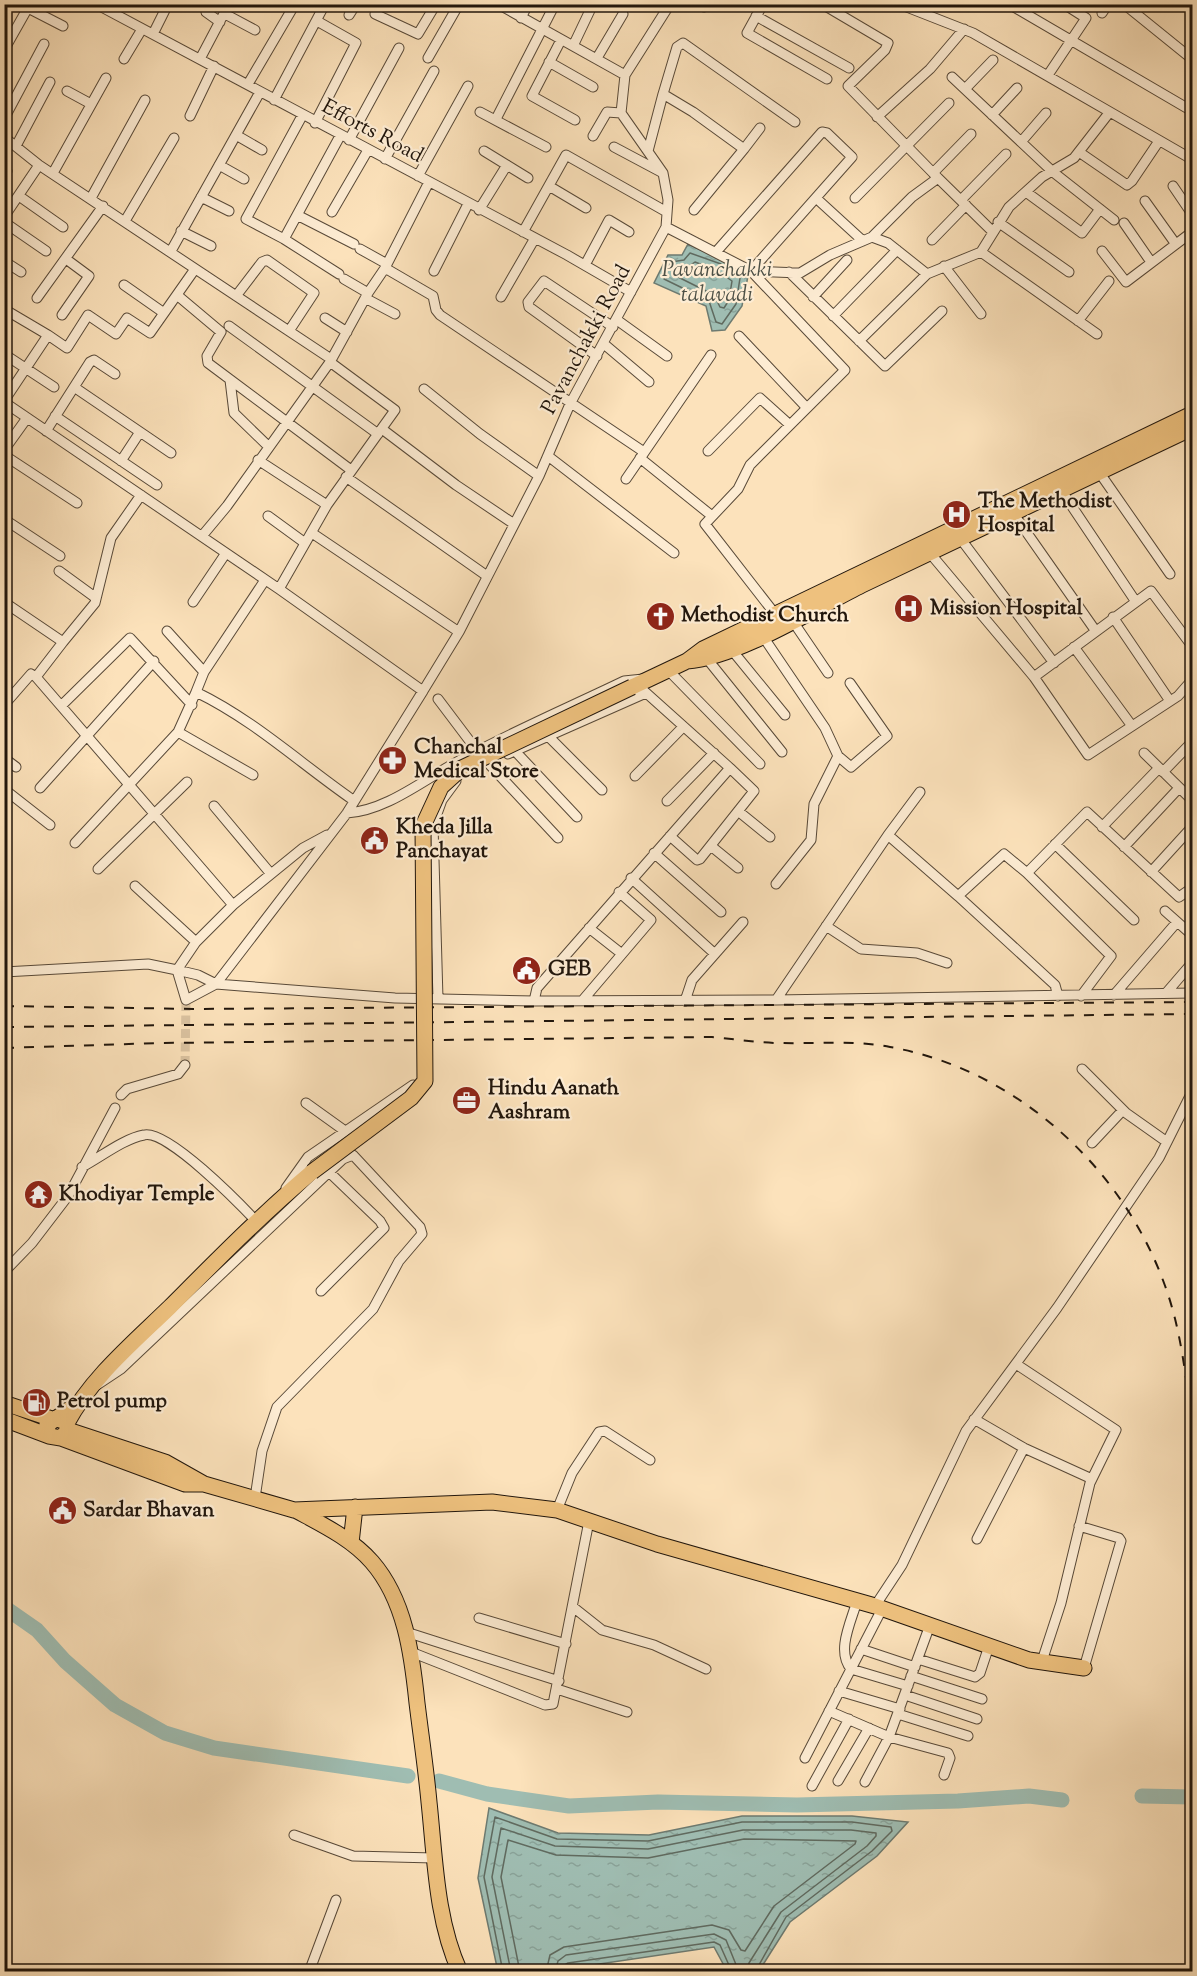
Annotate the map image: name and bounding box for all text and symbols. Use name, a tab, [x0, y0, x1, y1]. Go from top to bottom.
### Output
street label: Efforts Road	[316, 93, 428, 171]
water label: Pavanchakki talavadi	[662, 255, 772, 312]
street label: Pavanchakki Road	[535, 260, 639, 420]
place label: The Methodist Hospital	[978, 487, 1113, 541]
hospital icon: The Methodist Hospital	[941, 498, 973, 530]
hospital icon: Mission Hospital	[893, 593, 925, 625]
place label: Mission Hospital	[930, 594, 1083, 624]
church icon: Methodist Church	[644, 600, 676, 632]
place label: Methodist Church	[681, 601, 850, 631]
place label: Chanchal Medical Store	[414, 733, 539, 787]
pharmacy icon: Chanchal Medical Store	[377, 744, 409, 776]
place label: Kheda Jilla Panchayat	[396, 813, 493, 867]
public building icon: Kheda Jilla Panchayat	[359, 824, 391, 856]
public building icon: GEB	[511, 954, 543, 986]
place label: GEB	[548, 955, 592, 985]
place label: Hindu Aanath Aashram	[488, 1074, 620, 1128]
office icon: Hindu Aanath Aashram	[451, 1085, 483, 1117]
temple icon: Khodiyar Temple	[22, 1179, 54, 1211]
place label: Khodiyar Temple	[59, 1180, 215, 1210]
fuel station icon: Petrol pump	[20, 1386, 52, 1418]
place label: Petrol pump	[57, 1387, 167, 1417]
public building icon: Sardar Bhavan	[46, 1495, 78, 1527]
place label: Sardar Bhavan	[83, 1496, 215, 1526]

